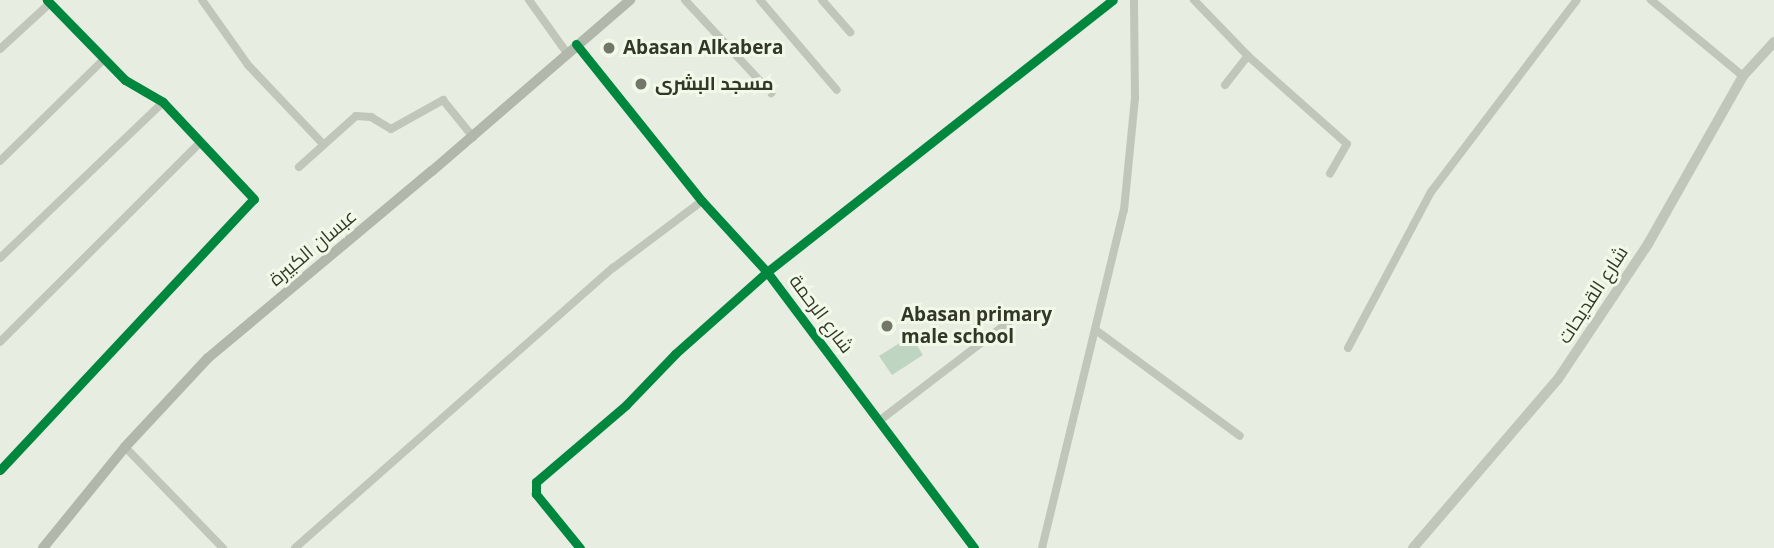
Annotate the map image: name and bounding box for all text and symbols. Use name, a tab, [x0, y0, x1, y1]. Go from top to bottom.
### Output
place label: Abasan Alkabera	[623, 37, 783, 59]
marker: Abasan Alkabera	[601, 40, 617, 56]
place label: مسجد البشرى	[655, 73, 773, 95]
marker: مسجد البشرى	[633, 76, 649, 92]
street label: عبسان الكبيرة	[265, 205, 361, 291]
street label: شارع القديحات	[1553, 242, 1633, 348]
street label: شارع الرحمة	[784, 270, 858, 358]
place label: Abasan primary male school	[901, 304, 1052, 348]
marker: Abasan primary male school	[879, 318, 895, 334]

